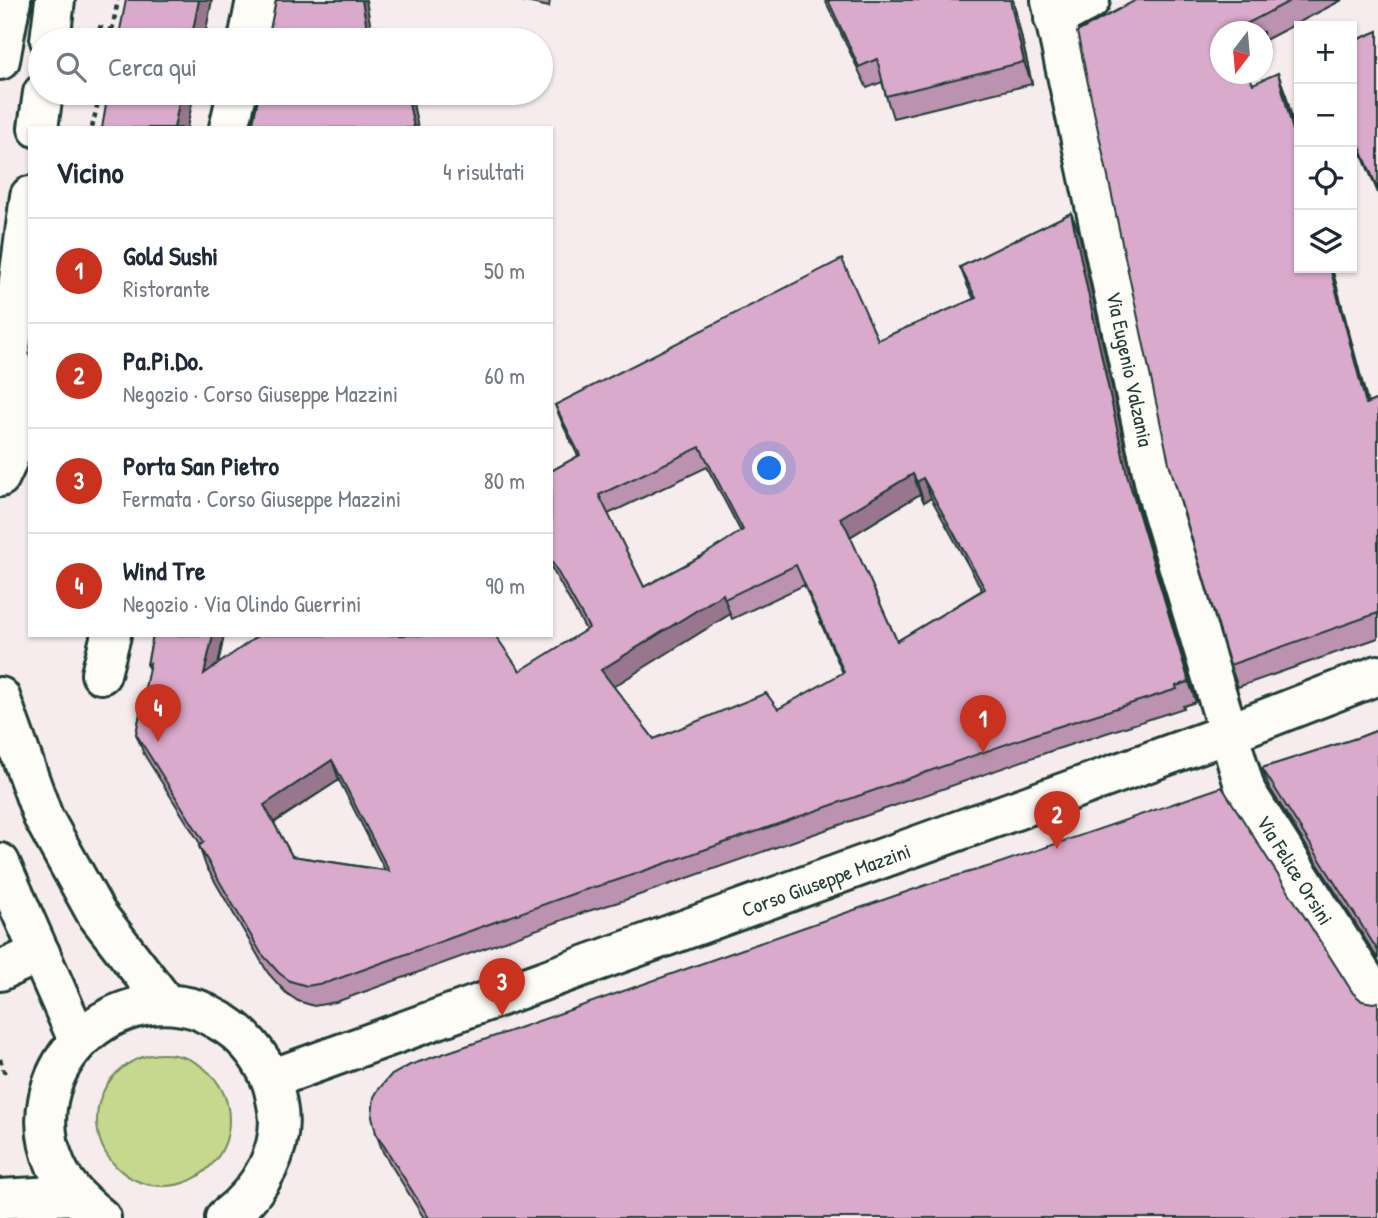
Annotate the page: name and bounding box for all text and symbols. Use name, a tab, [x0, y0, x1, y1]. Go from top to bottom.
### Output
north arrow	[1210, 21, 1273, 84]
map controls	[1294, 21, 1357, 273]
button: +	[1294, 21, 1357, 84]
search box	[28, 28, 553, 105]
icon: search	[52, 48, 90, 86]
text: Cerca qui	[108, 49, 197, 84]
button: −	[1294, 84, 1357, 147]
button: locate	[1294, 147, 1357, 210]
text: Vicino	[56, 152, 124, 192]
text: 4 risultati	[443, 156, 525, 187]
button: layers	[1294, 210, 1357, 273]
text: Gold Sushi	[123, 238, 218, 273]
text: 1	[75, 255, 83, 286]
text: 50 m	[484, 255, 525, 286]
text: Ristorante	[123, 273, 210, 304]
street label: Via Eugenio Valzania	[1099, 289, 1161, 449]
text: Pa.Pi.Do.	[123, 343, 204, 378]
text: 2	[74, 360, 84, 391]
text: 60 m	[485, 360, 525, 391]
text: Negozio · Corso Giuseppe Mazzini	[123, 378, 398, 409]
text: Porta San Pietro	[123, 448, 279, 483]
your location	[752, 451, 786, 485]
text: 3	[74, 465, 84, 496]
text: 80 m	[484, 465, 525, 496]
text: Fermata · Corso Giuseppe Mazzini	[123, 483, 401, 514]
text: Wind Tre	[123, 553, 205, 588]
text: 4	[75, 570, 83, 601]
text: 90 m	[485, 570, 525, 601]
text: Negozio · Via Olindo Guerrini	[123, 588, 362, 619]
pin: 4	[135, 684, 181, 742]
pin: 1	[960, 695, 1006, 753]
pin: 2	[1034, 791, 1080, 849]
street label: Via Felice Orsini	[1250, 810, 1340, 930]
street label: Corso Giuseppe Mazzini	[737, 836, 915, 924]
pin: 3	[479, 958, 525, 1016]

